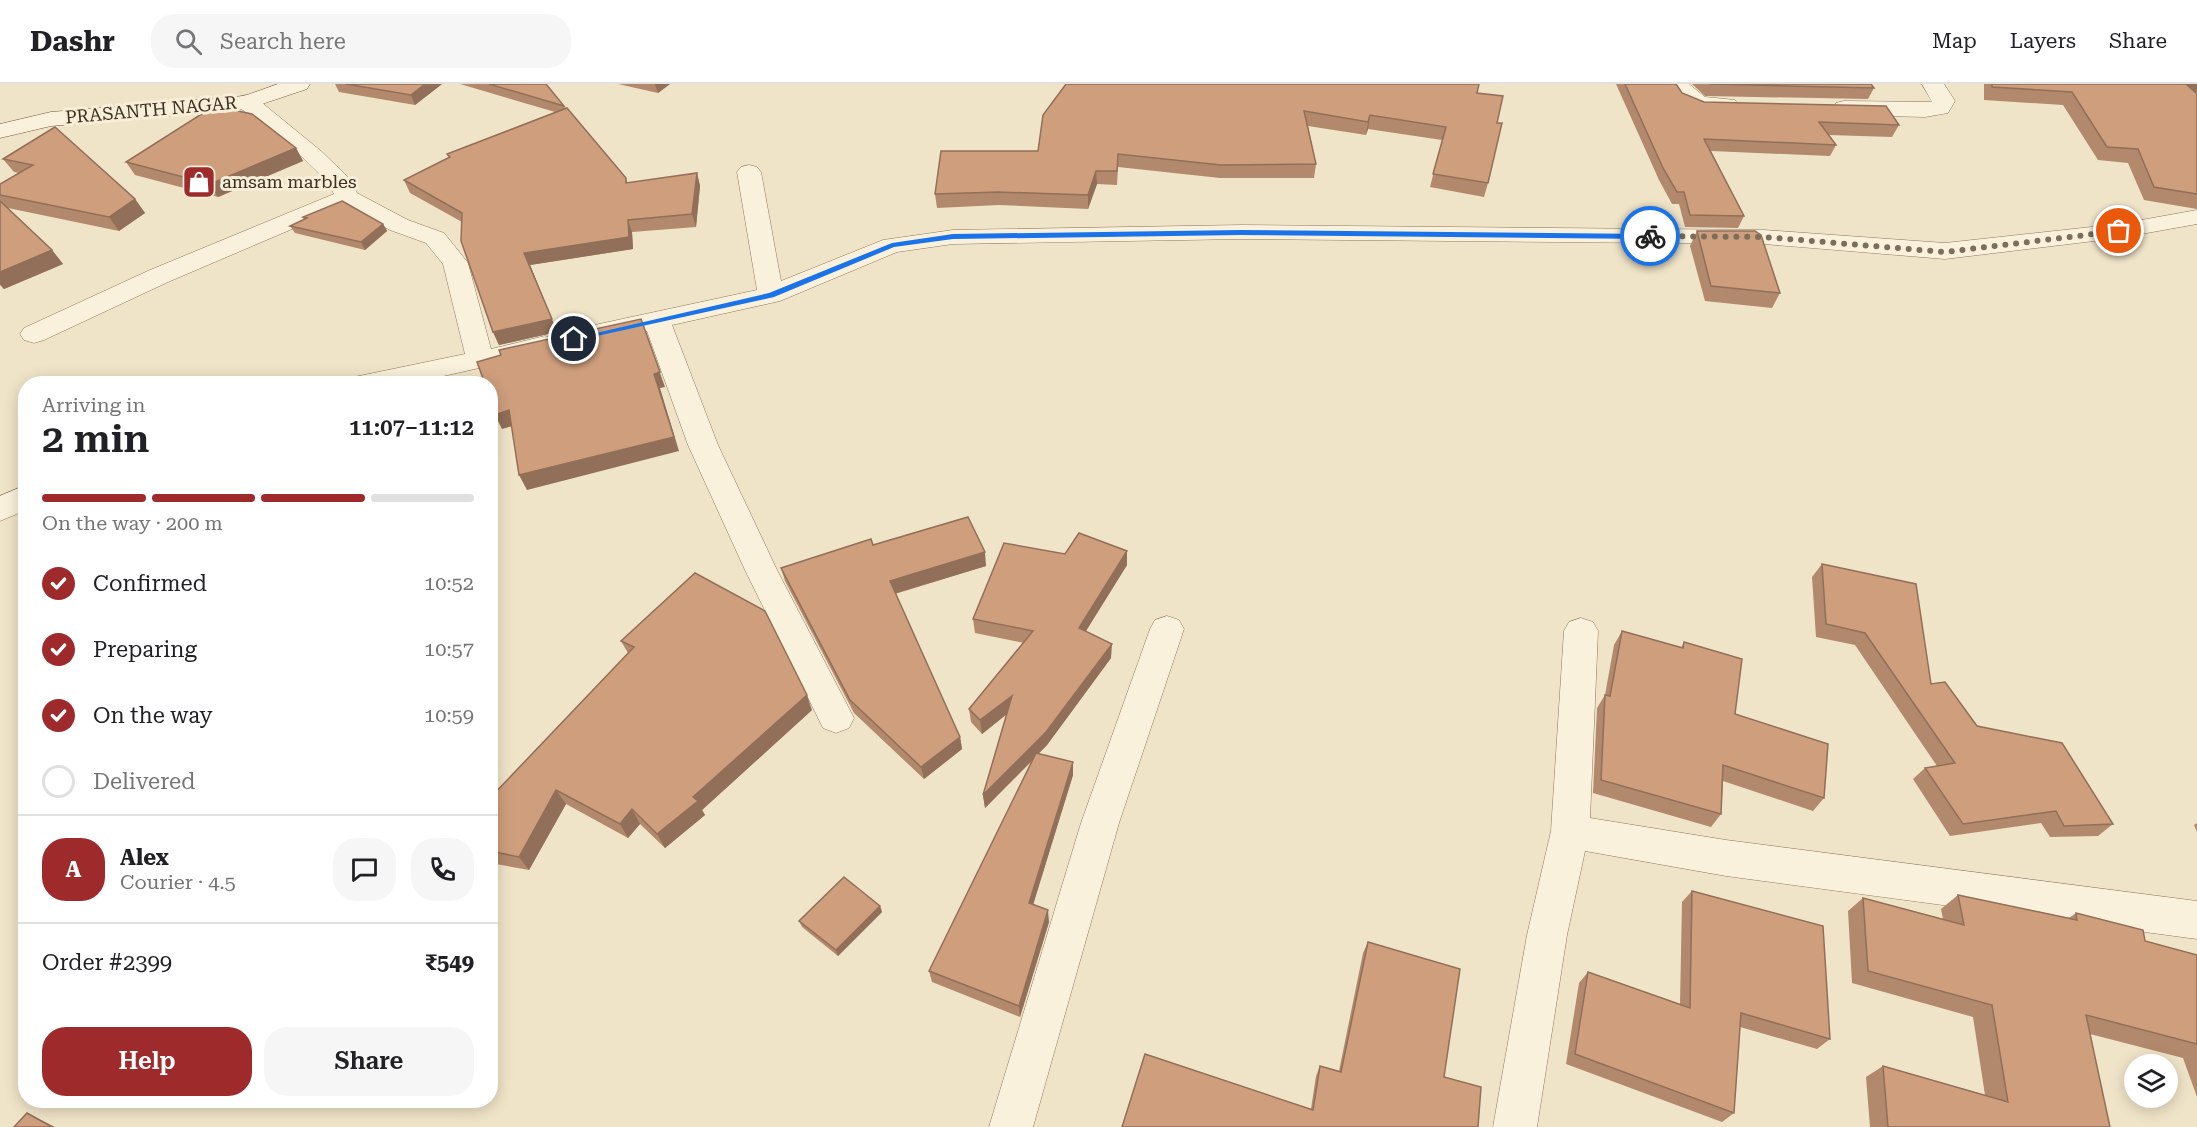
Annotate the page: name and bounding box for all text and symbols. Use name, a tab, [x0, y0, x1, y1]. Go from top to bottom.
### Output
search box	[151, 14, 571, 68]
text: Dashr	[30, 25, 115, 58]
icon: search	[172, 25, 205, 58]
text: Search here	[220, 29, 346, 54]
text: Map	[1932, 29, 1977, 53]
text: Layers	[2010, 29, 2076, 53]
text: Share	[2109, 29, 2167, 53]
street label: PRASANTH NAGAR	[64, 91, 238, 127]
shop icon: amsam marbles	[181, 164, 217, 200]
place label: amsam marbles	[222, 171, 357, 192]
pin	[2093, 205, 2144, 256]
courier	[1620, 206, 1680, 266]
icon: bag	[2102, 214, 2135, 247]
icon: bike	[1634, 220, 1667, 253]
pin	[548, 313, 599, 364]
icon: home	[557, 322, 590, 355]
text: Arriving in	[42, 393, 145, 417]
text: 11:07–11:12	[349, 415, 474, 440]
text: 2 min	[42, 416, 149, 462]
text: On the way · 200 m	[42, 511, 223, 535]
icon: check	[42, 567, 75, 600]
text: Confirmed	[93, 571, 207, 596]
text: 10:52	[424, 571, 474, 595]
icon: check	[42, 633, 75, 666]
text: Preparing	[93, 637, 197, 662]
text: 10:57	[424, 637, 474, 661]
icon: check	[42, 699, 75, 732]
text: On the way	[93, 703, 213, 728]
text: 10:59	[424, 703, 474, 727]
text: Delivered	[93, 769, 195, 794]
button: chat	[333, 838, 396, 901]
button: phone	[411, 838, 474, 901]
text: Alex	[120, 845, 169, 870]
text: A	[66, 857, 81, 882]
text: Courier · 4.5	[120, 870, 236, 894]
text: Order #2399	[42, 950, 172, 975]
text: ₹549	[425, 950, 474, 975]
button: Help	[42, 1027, 252, 1096]
button: Share	[264, 1027, 474, 1096]
map controls	[2124, 1054, 2178, 1108]
button: layers	[2124, 1054, 2178, 1108]

